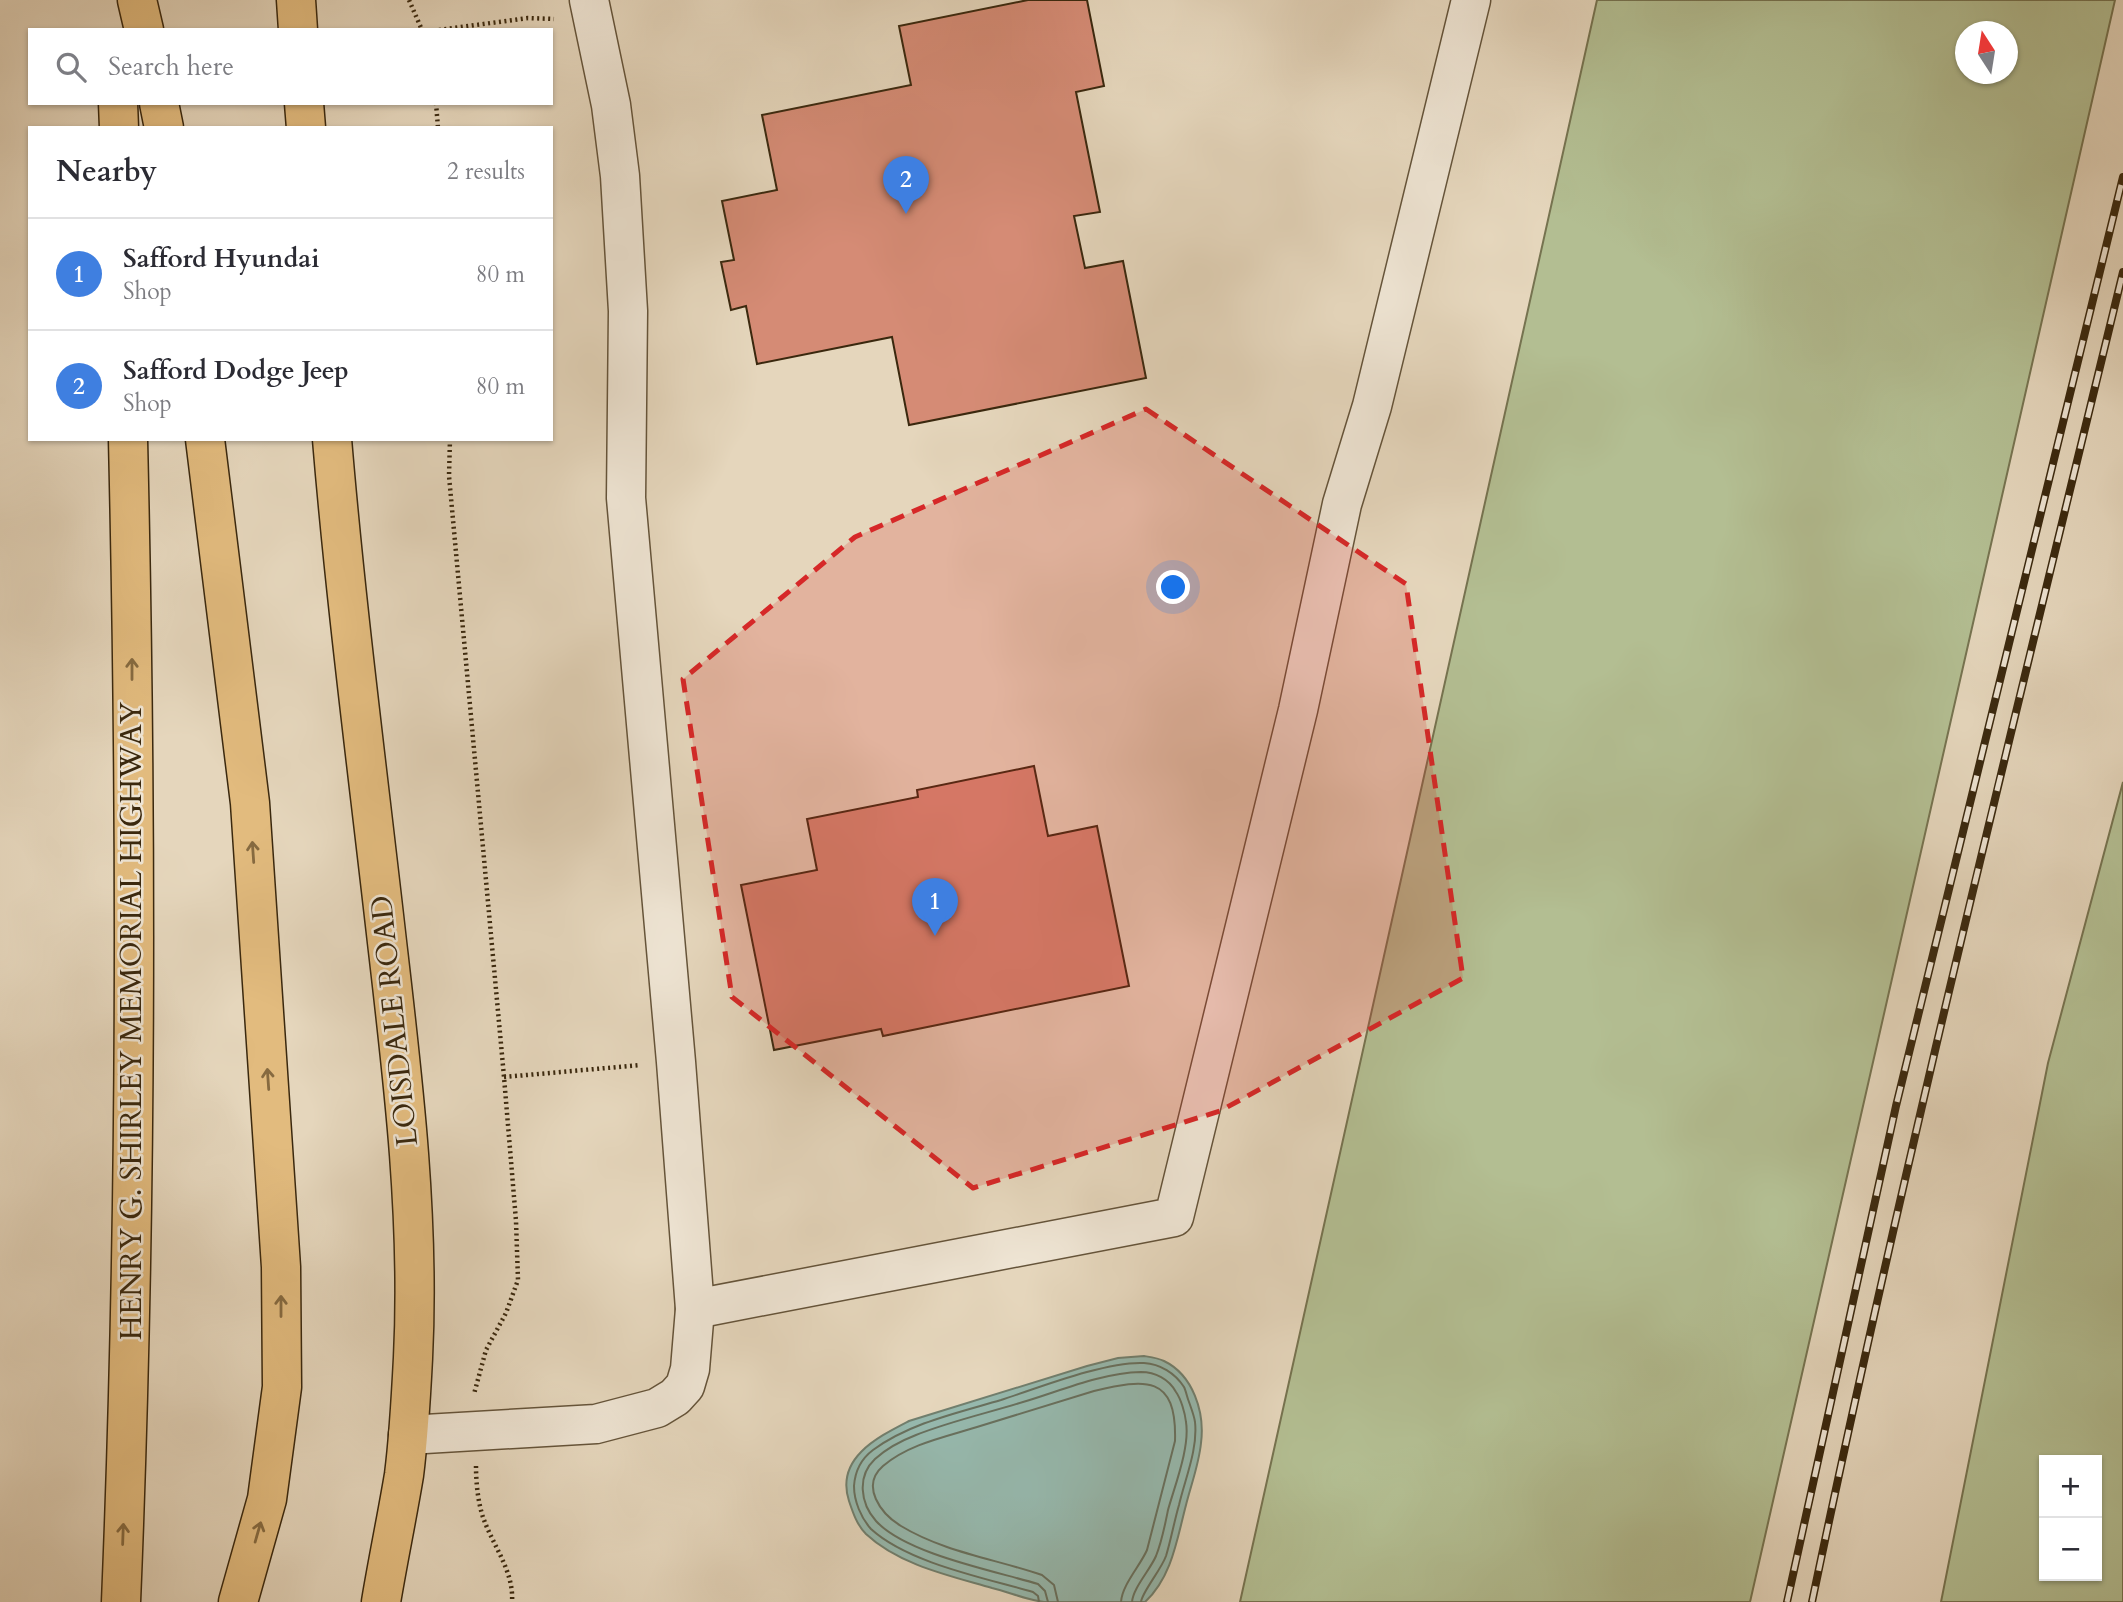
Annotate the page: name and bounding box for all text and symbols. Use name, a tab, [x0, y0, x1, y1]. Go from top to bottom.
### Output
north arrow	[1955, 21, 2018, 84]
search box	[28, 28, 553, 105]
icon: search	[52, 48, 90, 86]
text: Search here	[108, 49, 234, 84]
text: Nearby	[56, 151, 157, 192]
text: 2 results	[447, 156, 525, 187]
pin: 2	[883, 156, 929, 214]
text: Safford Hyundai	[123, 241, 319, 276]
text: 1	[73, 259, 85, 290]
text: 80 m	[476, 259, 525, 290]
text: Shop	[123, 276, 172, 307]
text: Safford Dodge Jeep	[123, 353, 349, 388]
text: 2	[73, 371, 85, 402]
text: 80 m	[476, 371, 525, 402]
text: Shop	[123, 388, 172, 419]
your location	[1156, 570, 1190, 604]
one-way arrow	[126, 658, 139, 681]
street label: HENRY G. SHIRLEY MEMORIAL HIGHWAY	[111, 701, 152, 1340]
one-way arrow	[246, 842, 259, 864]
pin: 1	[912, 878, 958, 936]
street label: LOISDALE ROAD	[361, 893, 428, 1149]
one-way arrow	[262, 1068, 275, 1091]
one-way arrow	[274, 1295, 288, 1318]
map controls	[2039, 1455, 2102, 1581]
button: +	[2039, 1455, 2102, 1518]
button: −	[2039, 1518, 2102, 1581]
one-way arrow	[252, 1521, 265, 1543]
one-way arrow	[117, 1523, 130, 1546]

